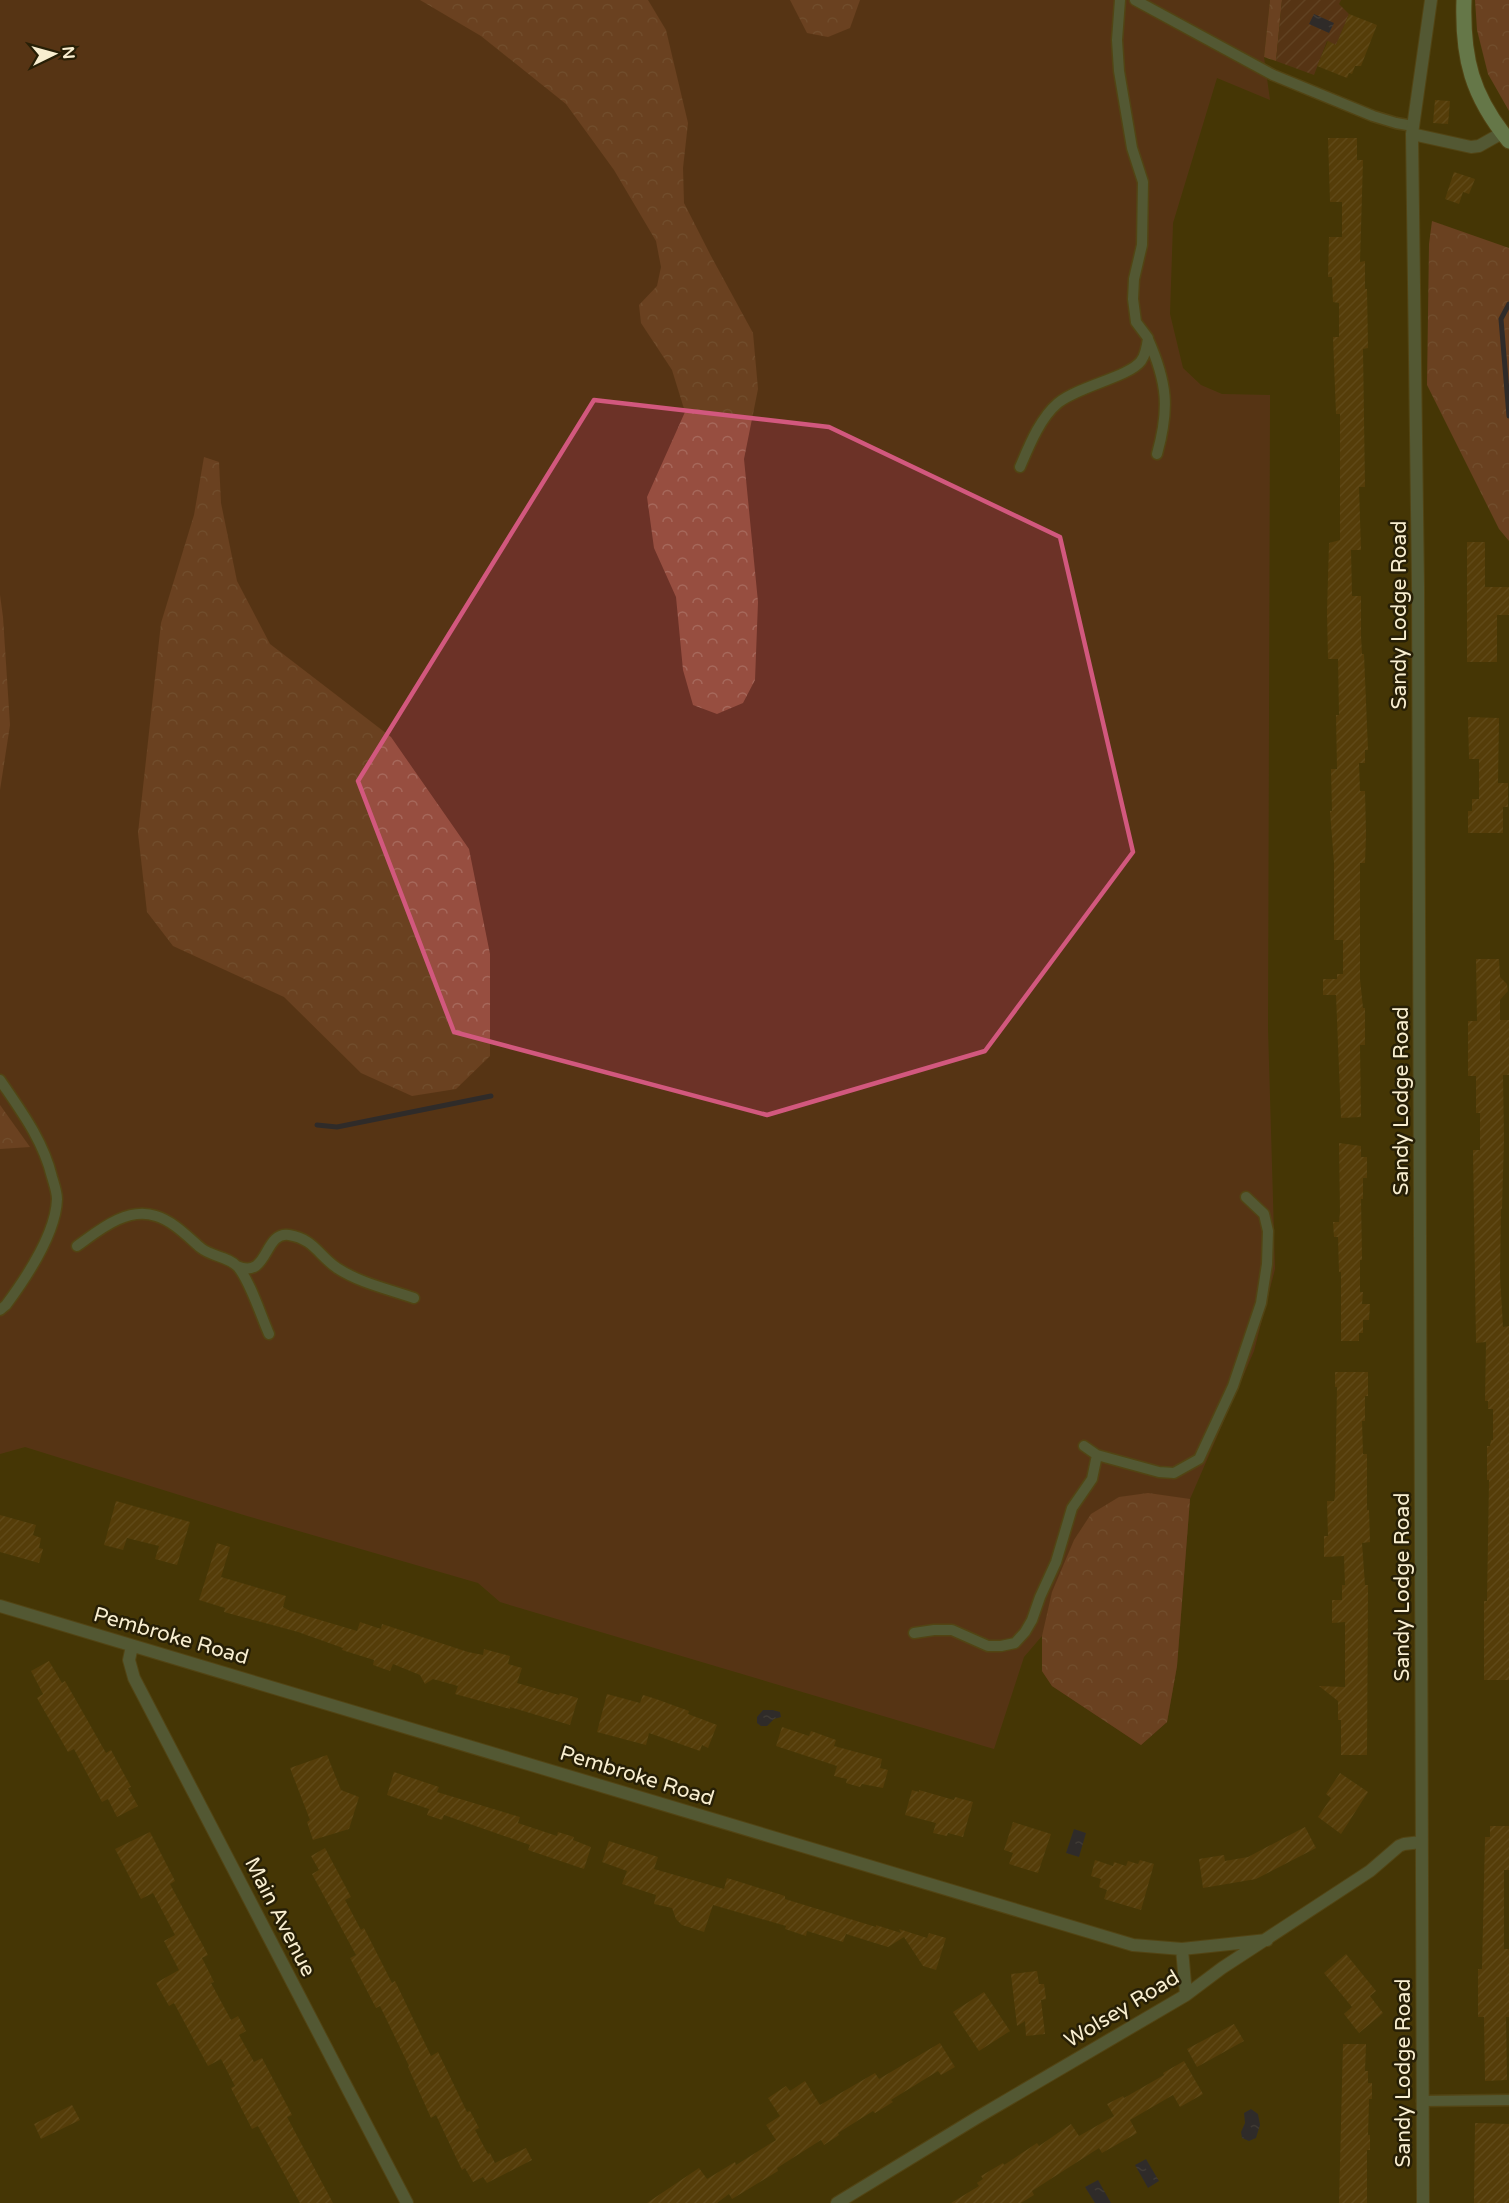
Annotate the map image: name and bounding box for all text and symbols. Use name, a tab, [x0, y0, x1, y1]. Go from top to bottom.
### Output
north arrow	[24, 24, 84, 84]
text: N	[57, 46, 78, 60]
street label: Sandy Lodge Road	[1387, 521, 1412, 710]
street label: Sandy Lodge Road	[1389, 1007, 1414, 1196]
street label: Sandy Lodge Road	[1390, 1493, 1415, 1682]
street label: Pembroke Road	[91, 1602, 251, 1670]
street label: Pembroke Road	[557, 1741, 717, 1811]
street label: Main Avenue	[239, 1853, 321, 1981]
street label: Wolsey Road	[1060, 1965, 1184, 2053]
street label: Sandy Lodge Road	[1391, 1979, 1416, 2168]

